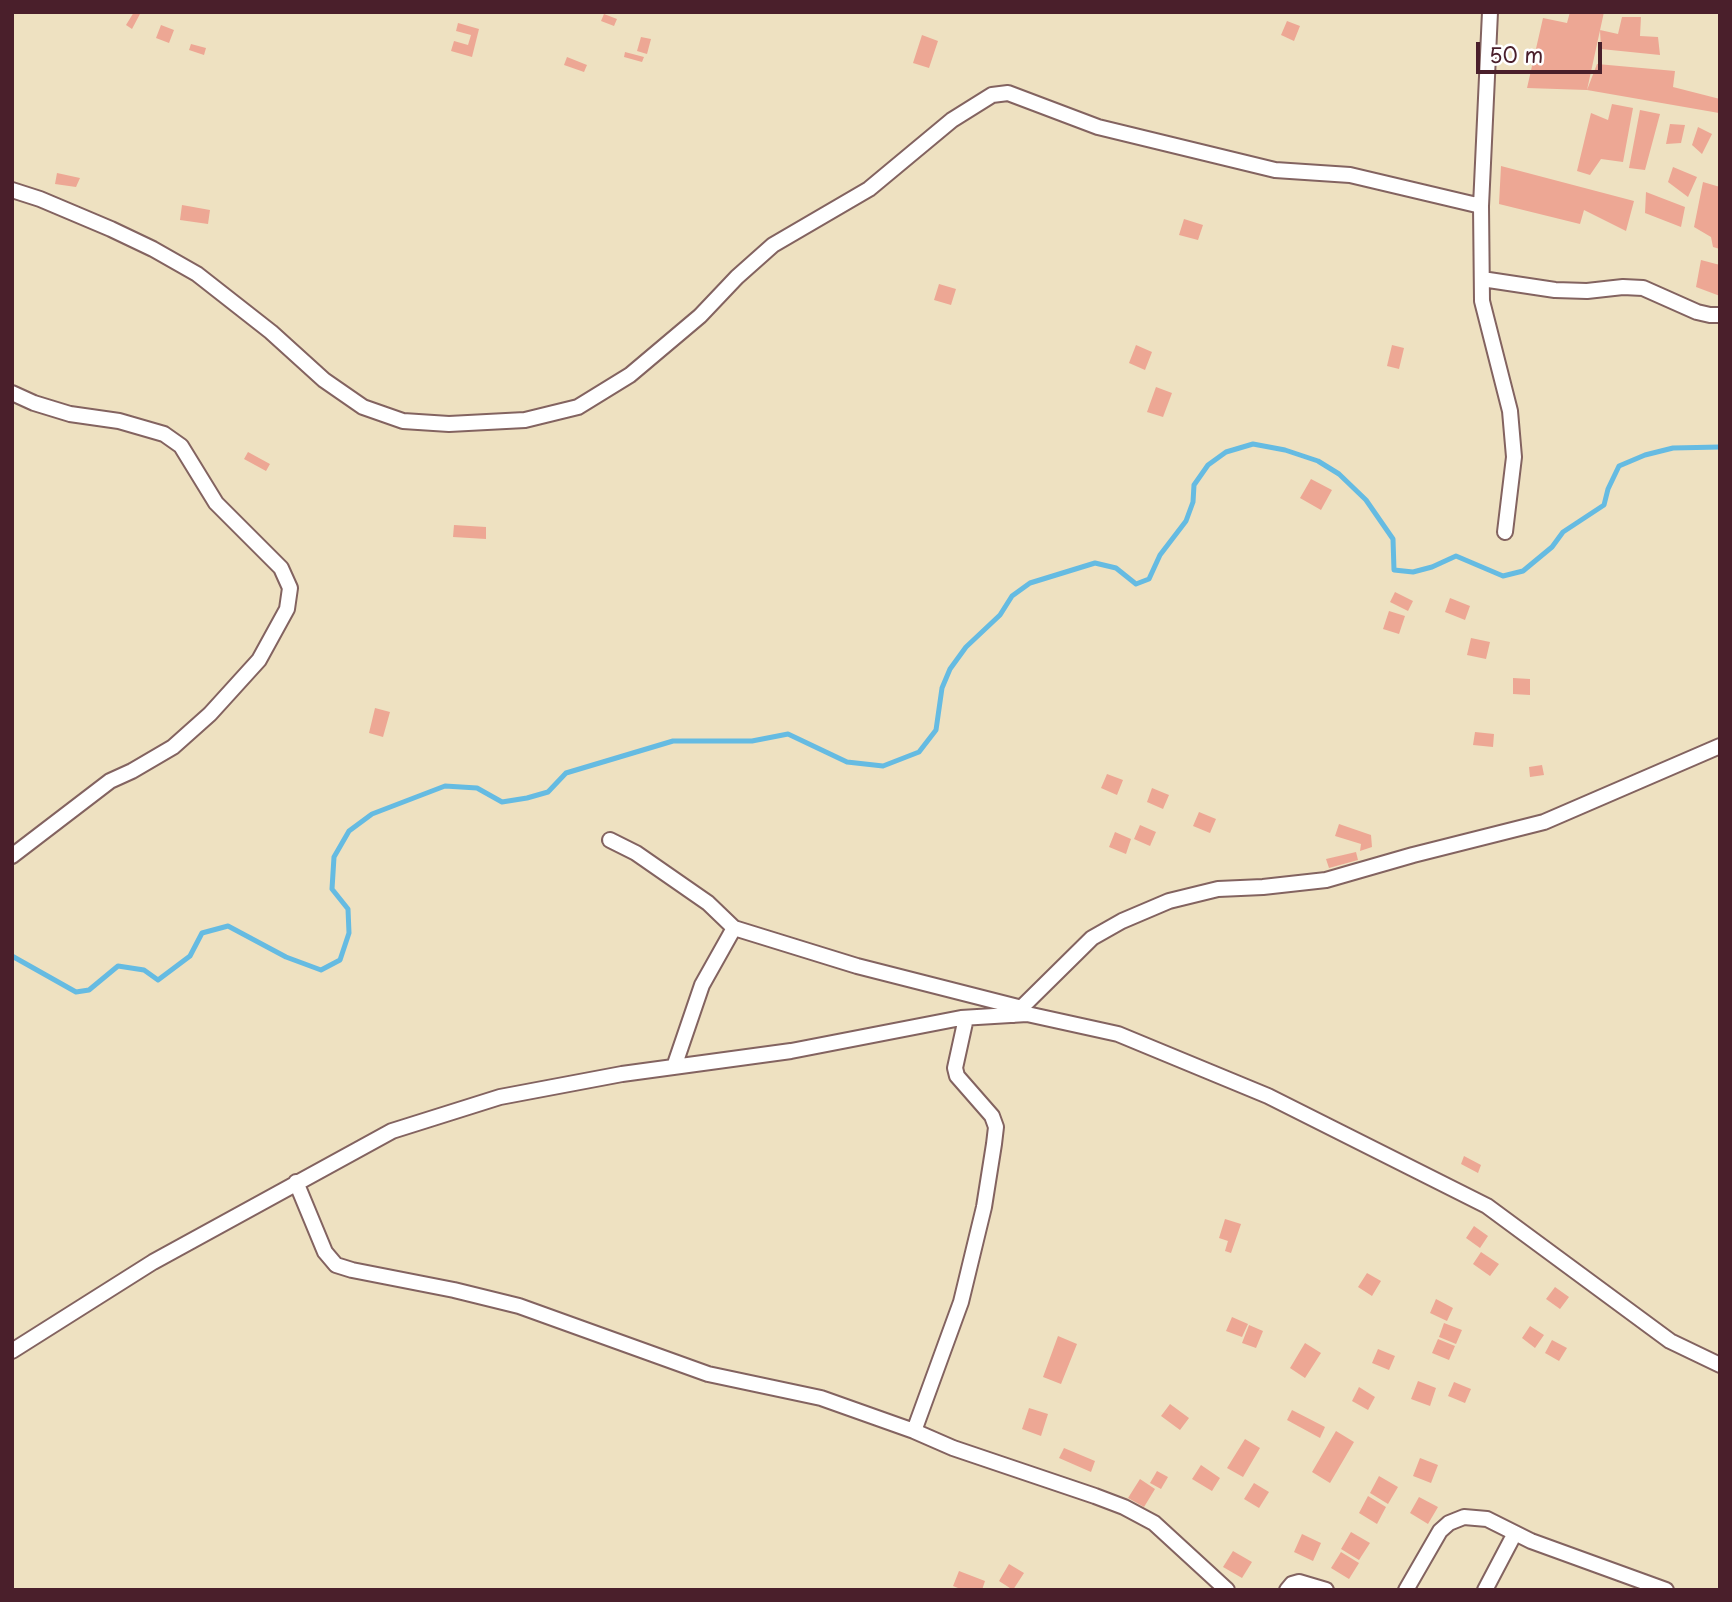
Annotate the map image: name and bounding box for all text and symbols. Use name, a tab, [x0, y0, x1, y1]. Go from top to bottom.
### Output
scale bar	[1480, 28, 1606, 72]
text: 50 m	[1489, 38, 1543, 70]

